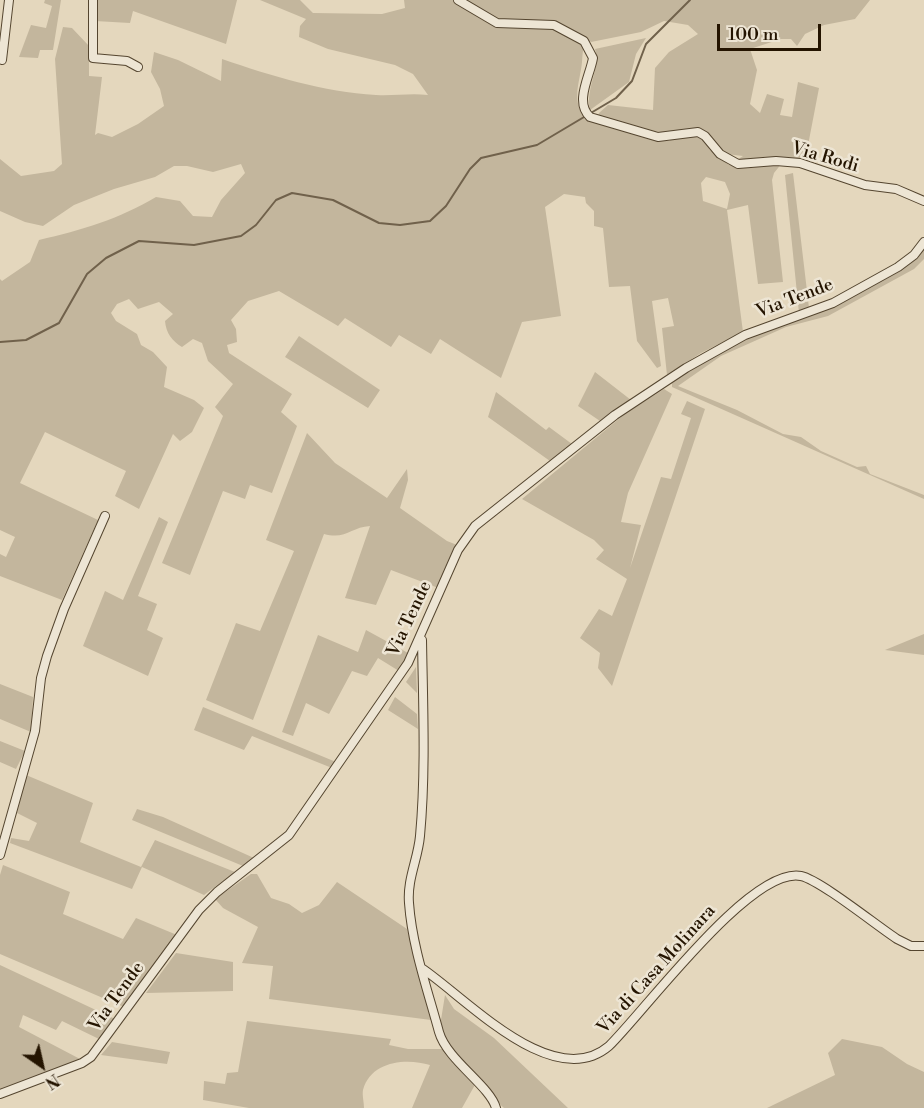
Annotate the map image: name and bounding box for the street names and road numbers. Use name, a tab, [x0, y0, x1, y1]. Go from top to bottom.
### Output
street label: Via Rodi	[789, 138, 861, 178]
street label: Via Tende	[753, 274, 837, 324]
street label: Via Tende	[383, 578, 437, 660]
street label: Via di Casa Molinara	[593, 901, 721, 1039]
street label: Via Tende	[85, 958, 149, 1036]

